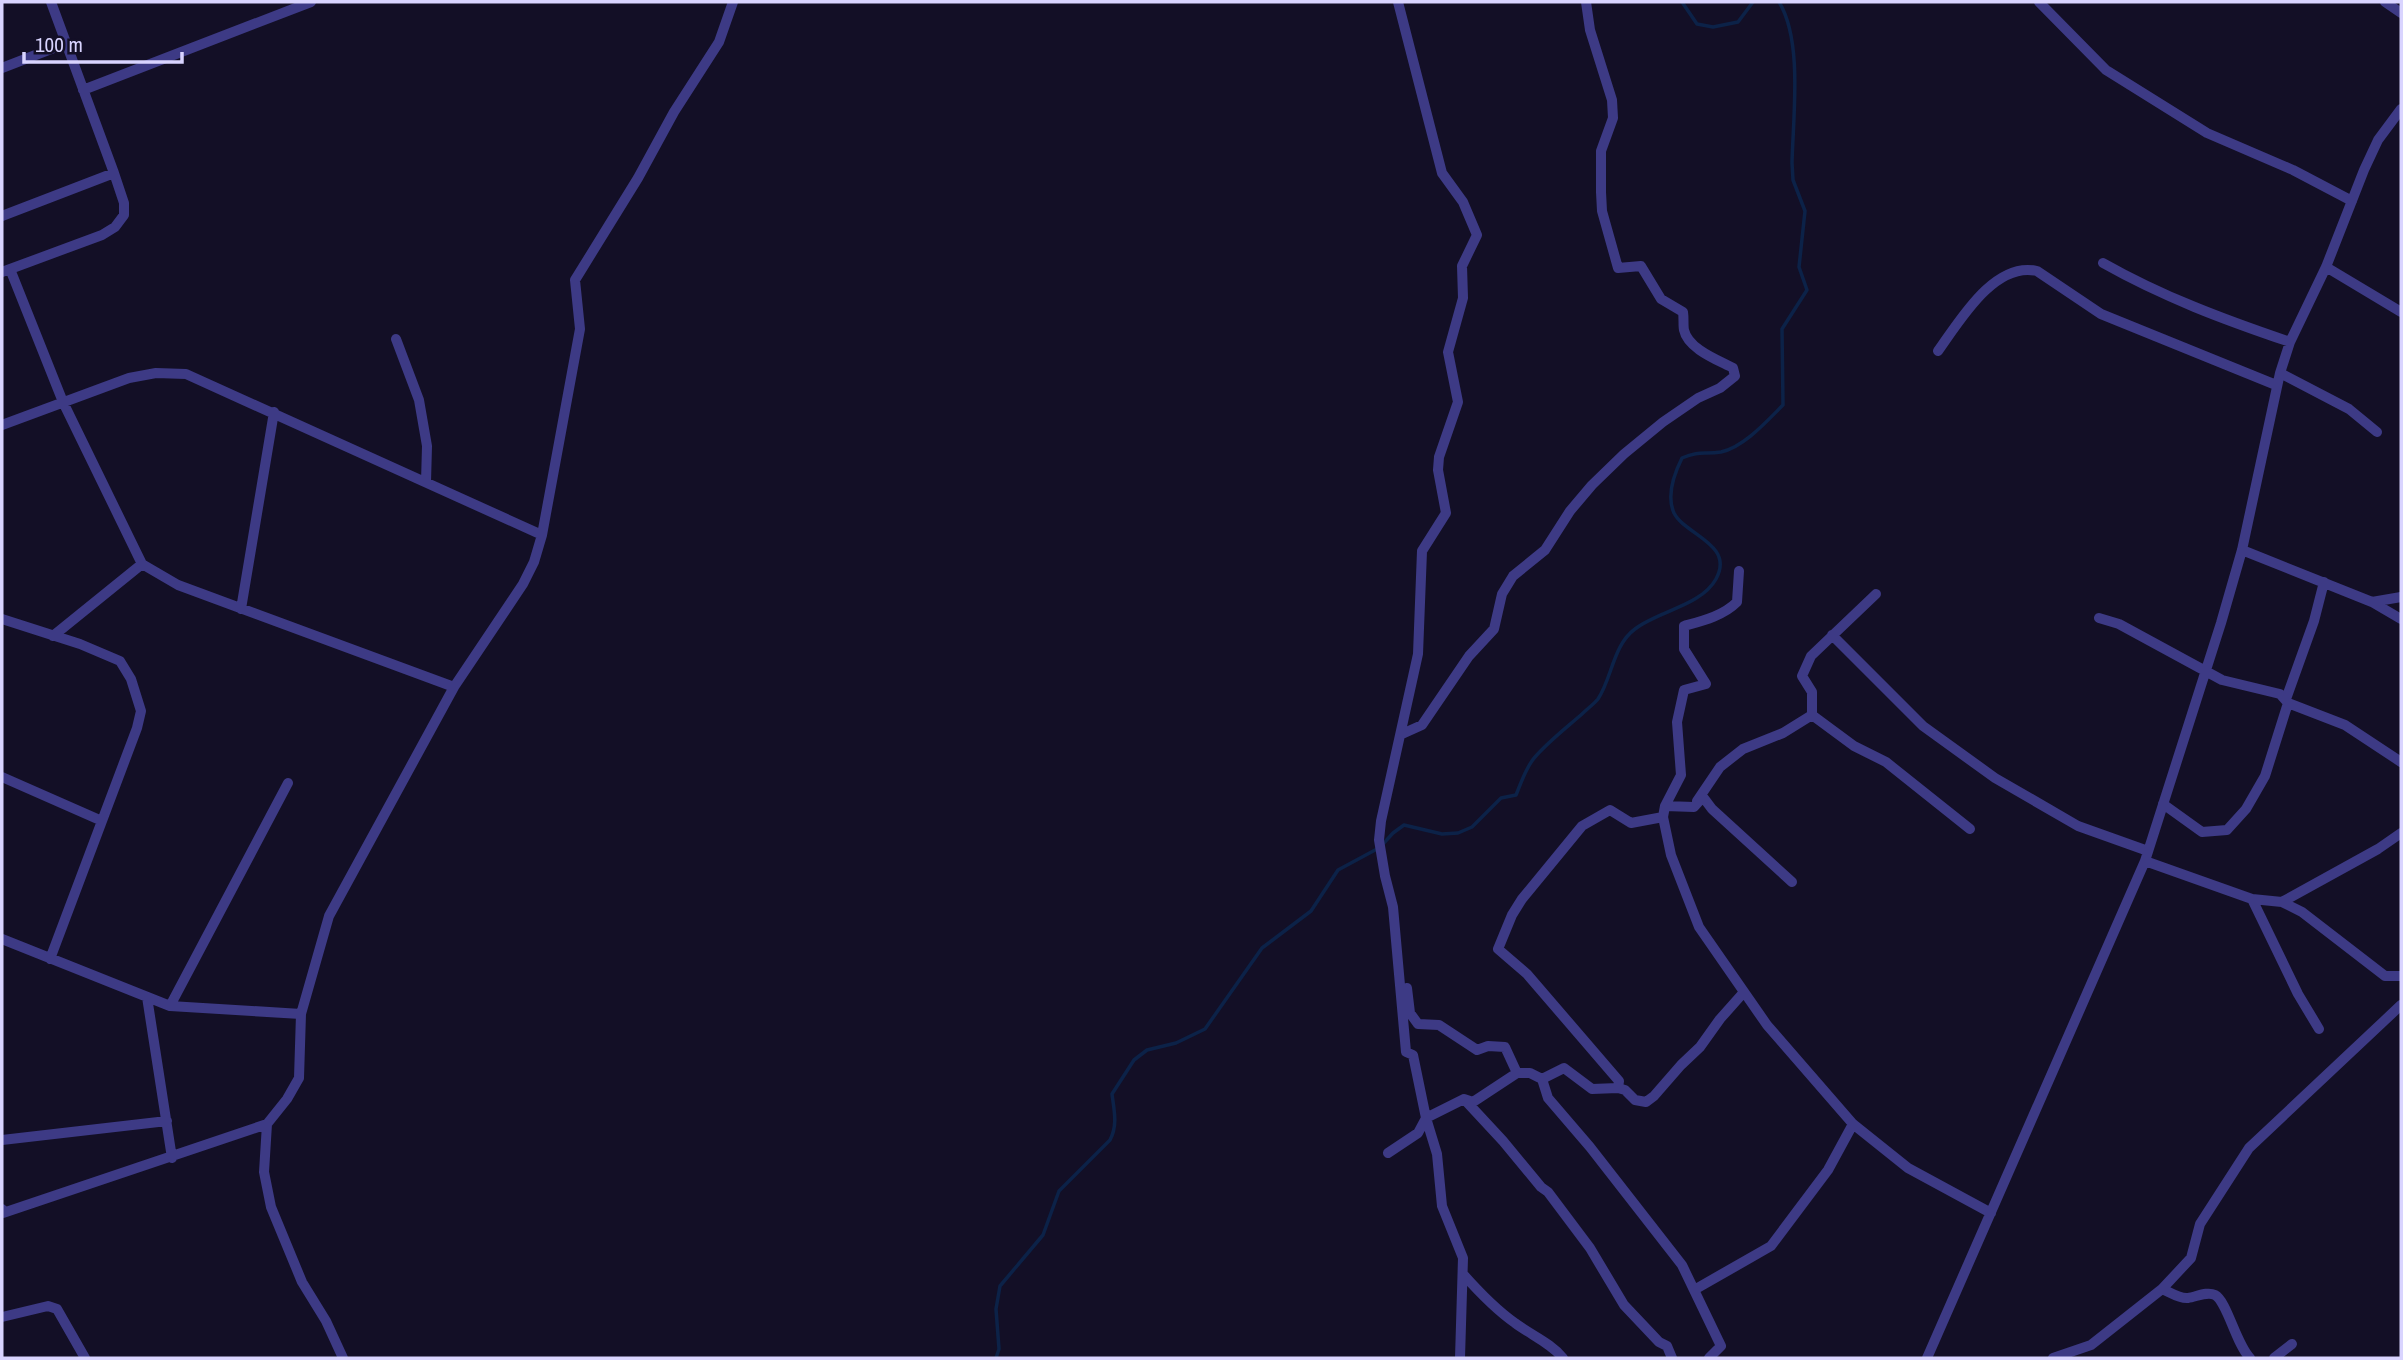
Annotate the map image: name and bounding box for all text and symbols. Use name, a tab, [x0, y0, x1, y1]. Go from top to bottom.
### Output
scale bar	[24, 21, 182, 65]
text: 100 m	[35, 30, 83, 59]

